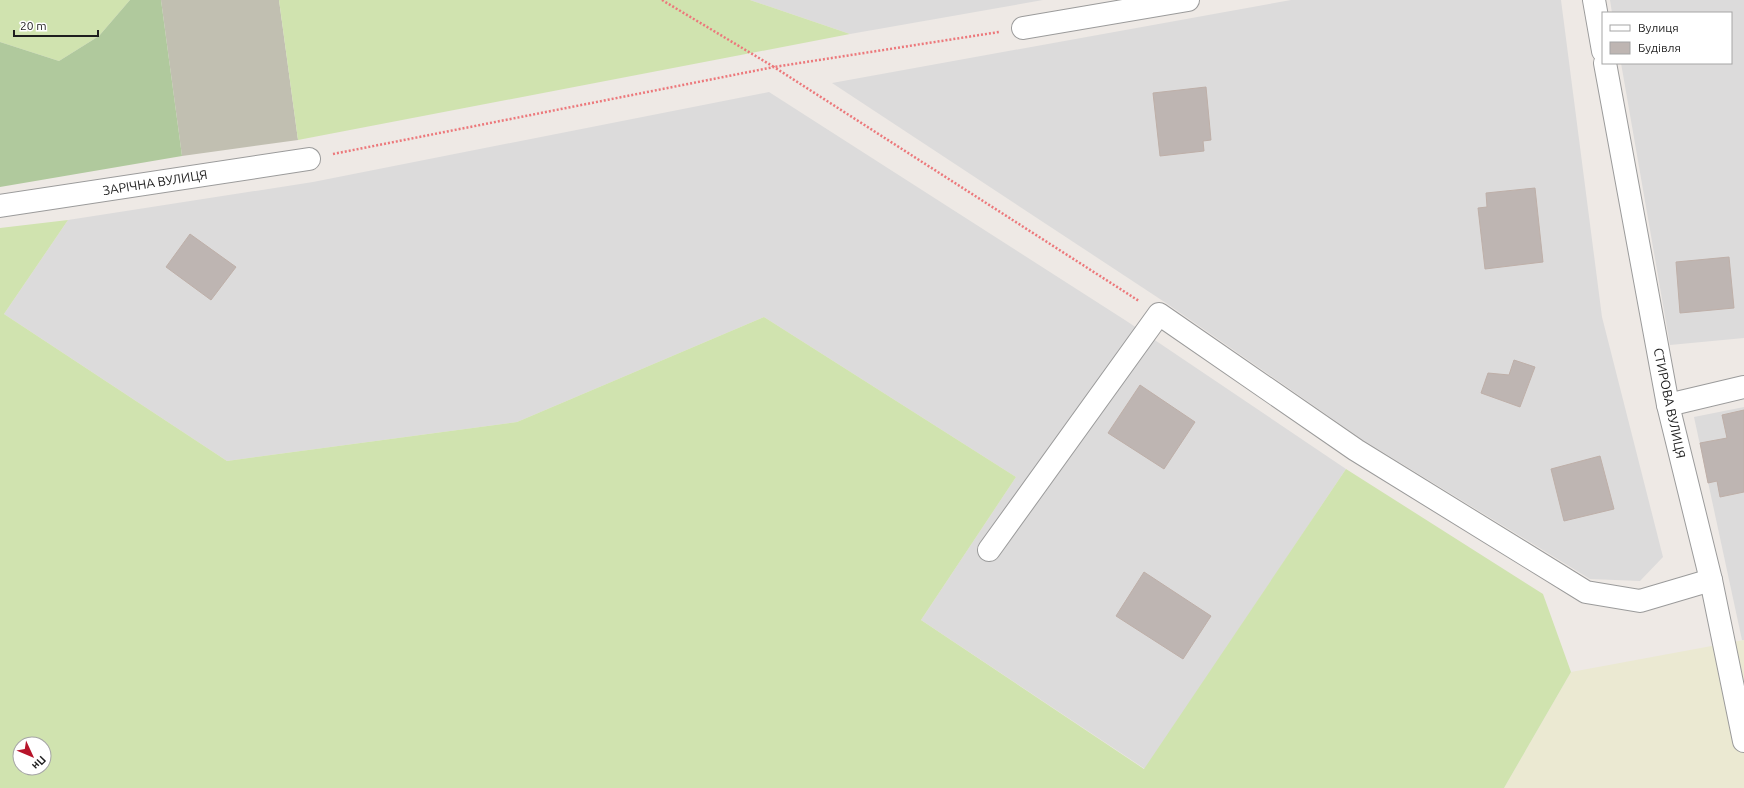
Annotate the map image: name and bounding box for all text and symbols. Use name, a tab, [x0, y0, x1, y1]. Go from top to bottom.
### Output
scale bar	[14, 12, 98, 38]
legend	[1602, 12, 1732, 64]
text: 20 m	[20, 19, 47, 32]
text: Вулиця	[1638, 21, 1679, 34]
text: Будівля	[1638, 41, 1681, 54]
street label: ЗАРІЧНА ВУЛИЦЯ	[102, 167, 208, 197]
street label: СТИРОВА ВУЛИЦЯ	[1651, 347, 1689, 459]
north arrow	[12, 736, 52, 776]
text: Пн	[30, 754, 49, 772]

